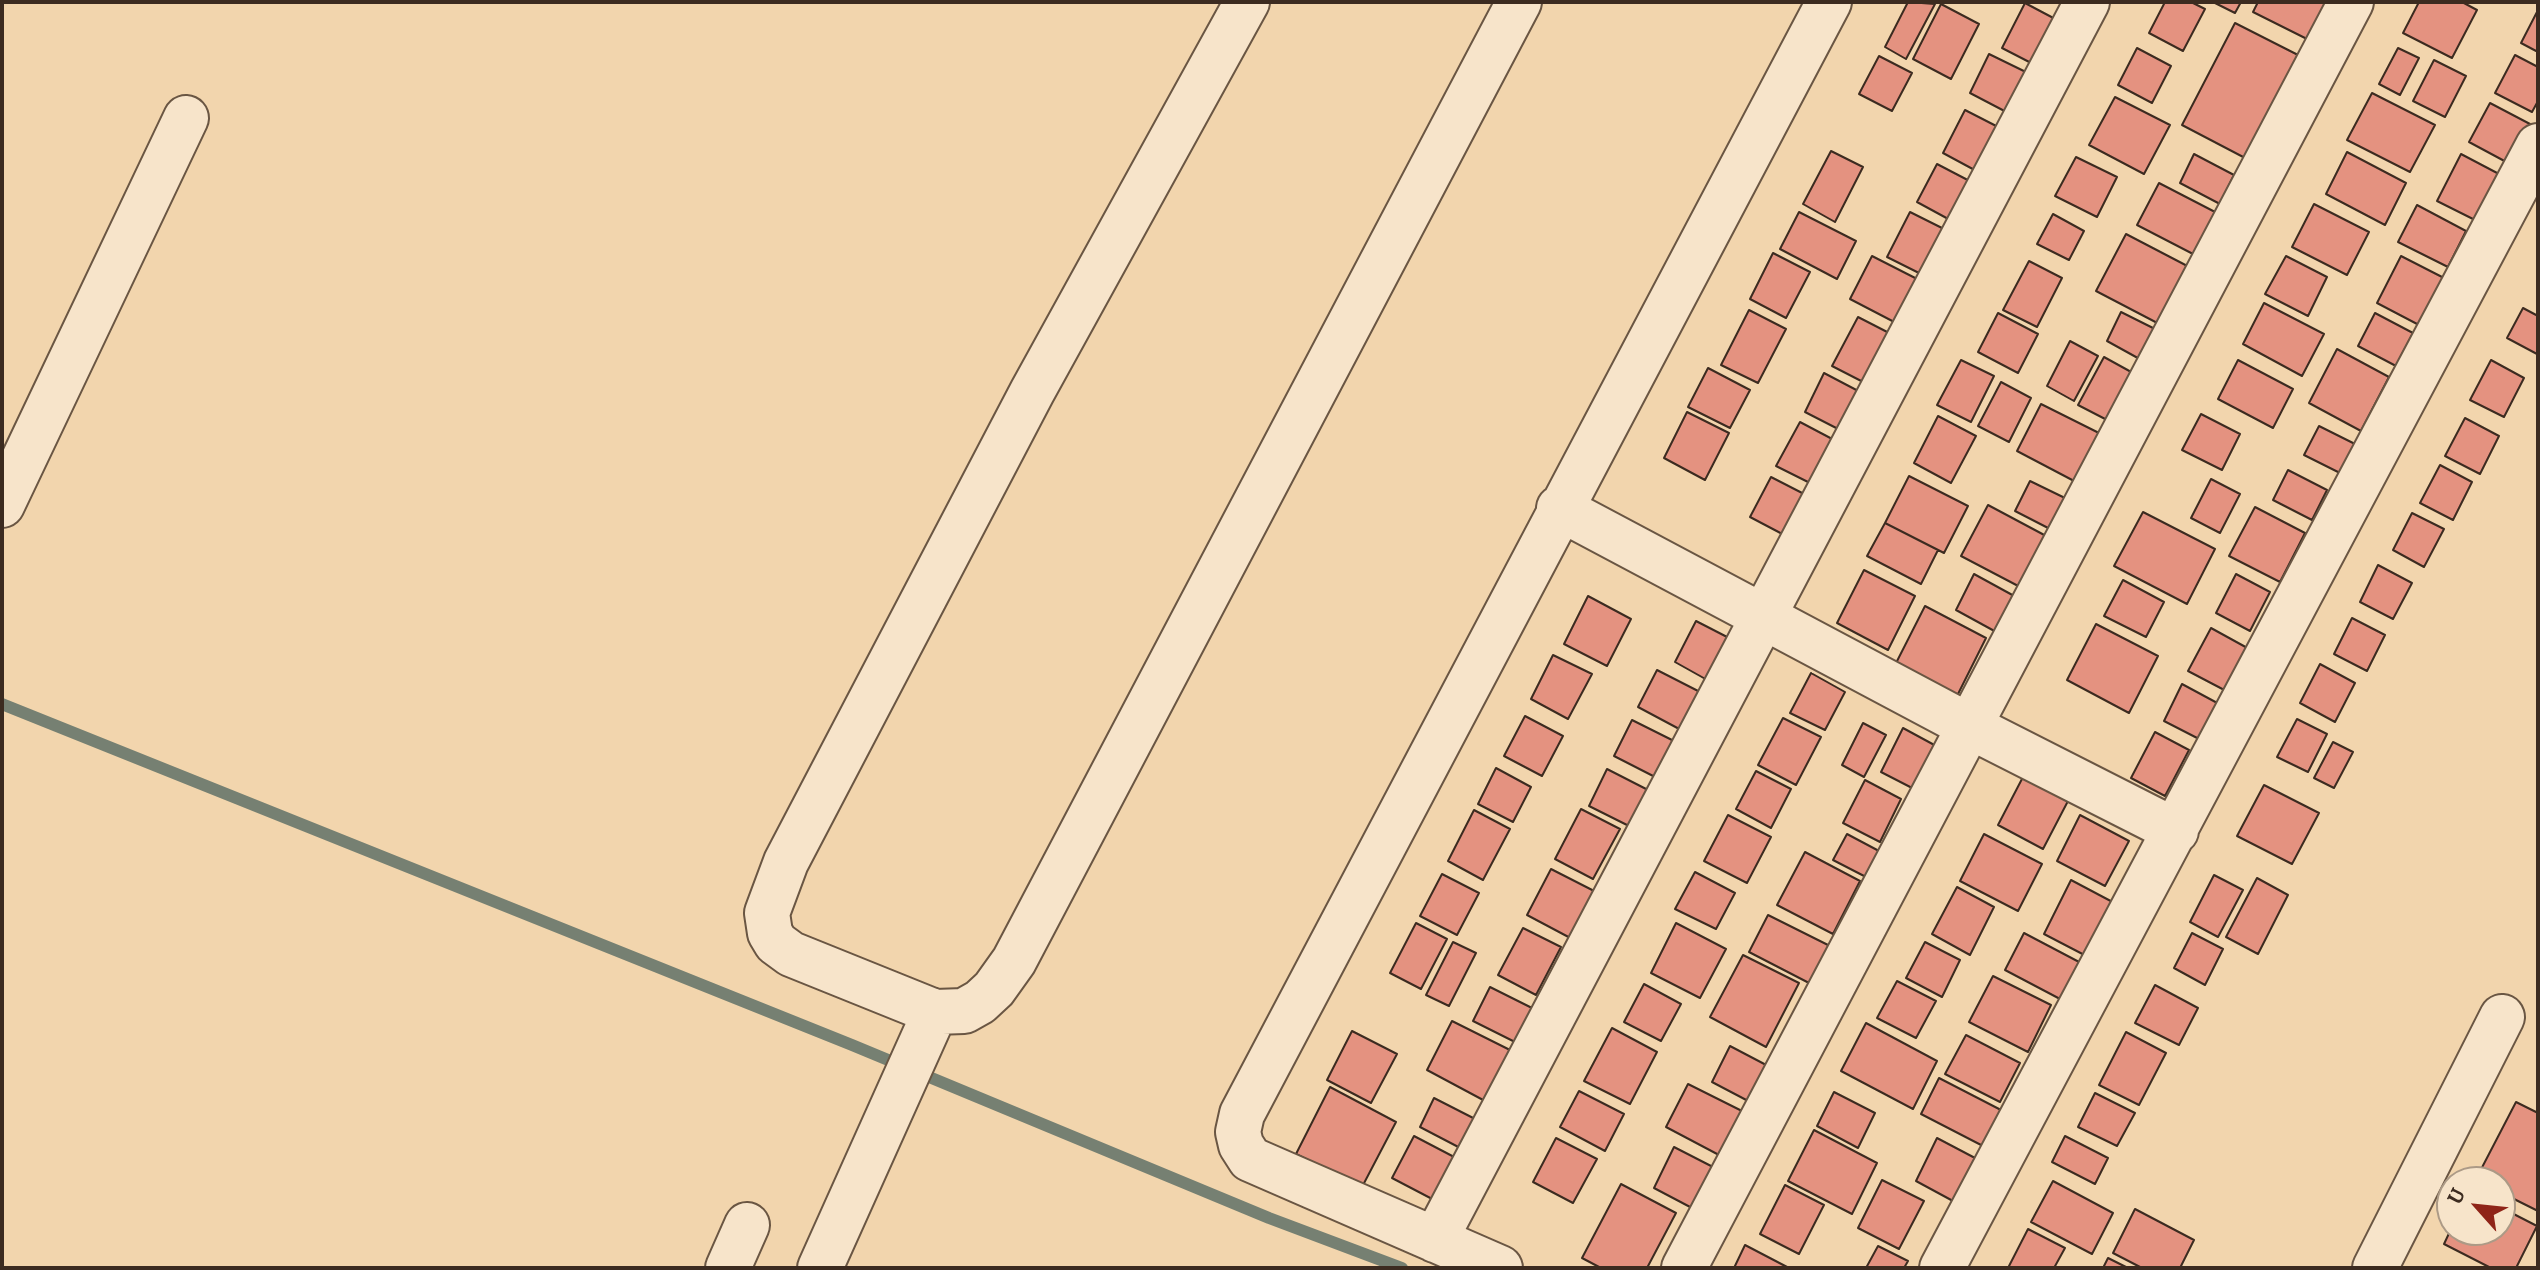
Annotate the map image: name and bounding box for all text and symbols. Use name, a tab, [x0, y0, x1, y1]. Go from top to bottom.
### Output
north arrow	[2436, 1166, 2516, 1246]
text: U	[2440, 1183, 2473, 1209]

